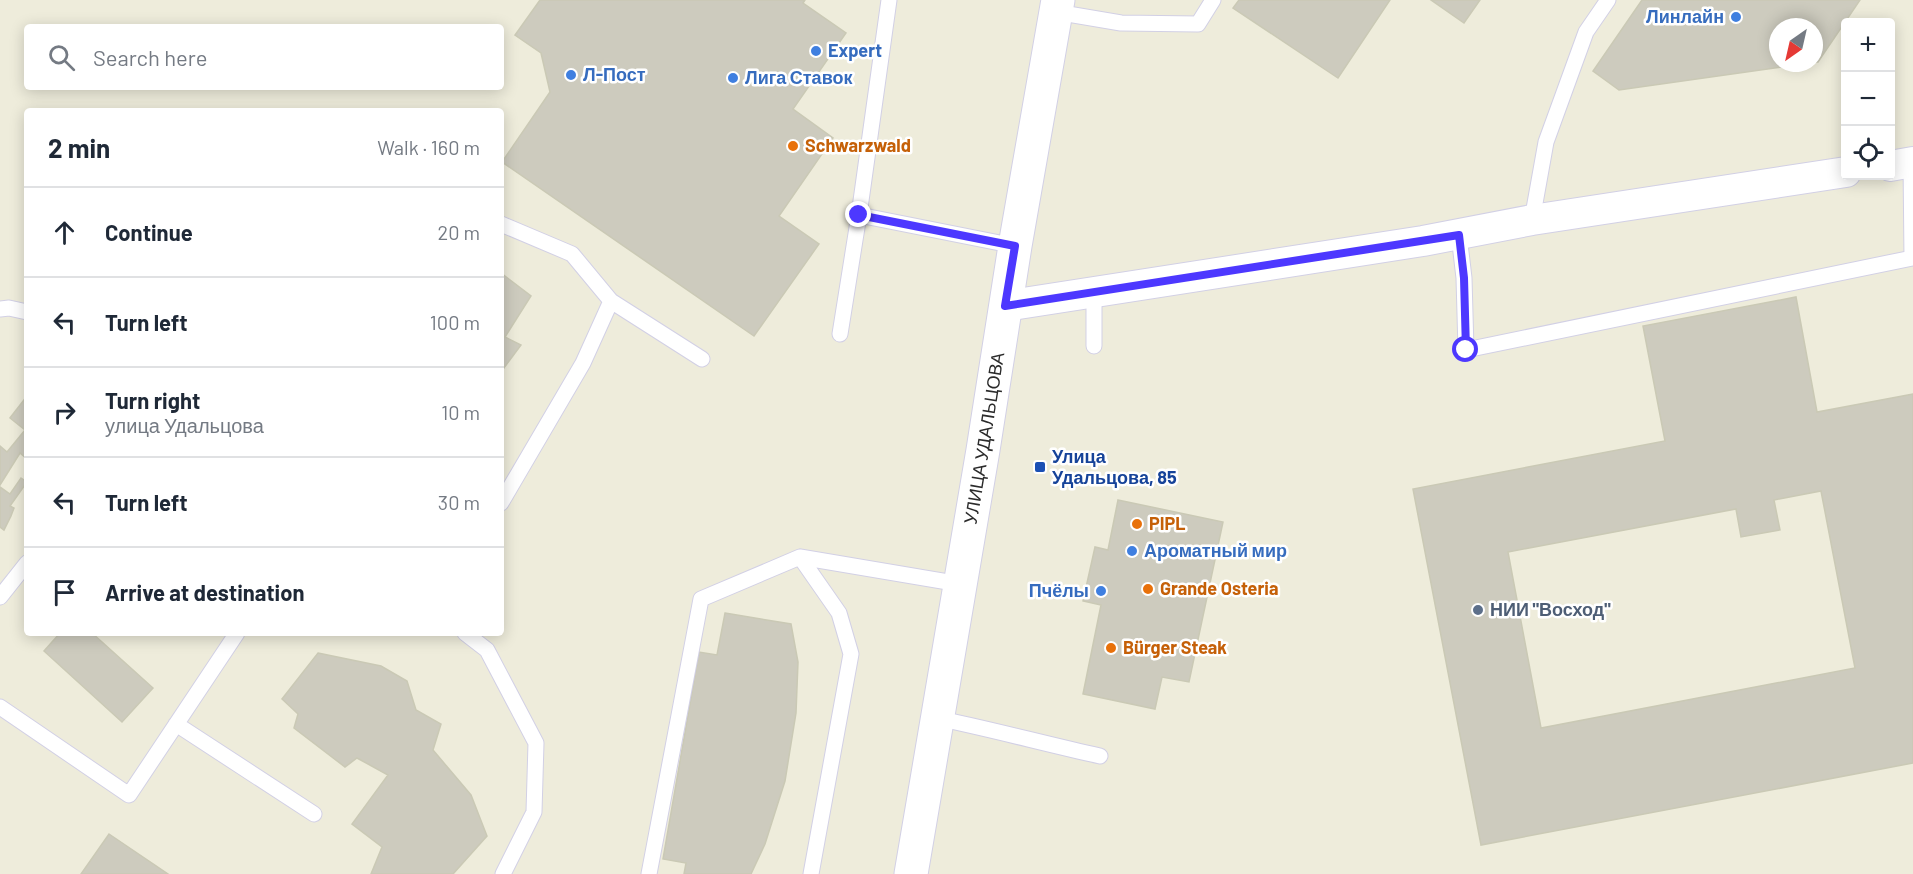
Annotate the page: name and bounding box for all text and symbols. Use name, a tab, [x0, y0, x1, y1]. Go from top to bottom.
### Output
place label: Линлайн	[1646, 5, 1724, 27]
marker: Линлайн	[1729, 10, 1743, 24]
north arrow	[1769, 18, 1823, 72]
map controls	[1841, 18, 1895, 180]
button: +	[1841, 18, 1895, 72]
search box	[24, 24, 504, 90]
place label: Expert	[828, 39, 882, 61]
icon: search	[45, 41, 78, 74]
text: Search here	[93, 44, 207, 70]
marker: Expert	[809, 44, 823, 58]
place label: Л-Пост	[583, 63, 646, 85]
place label: Лига Ставок	[745, 66, 853, 88]
marker: Л-Пост	[564, 68, 578, 82]
marker: Лига Ставок	[726, 71, 740, 85]
button: −	[1841, 72, 1895, 126]
button: locate	[1841, 126, 1895, 180]
text: 2 min	[48, 132, 110, 163]
place label: Schwarzwald	[805, 134, 911, 156]
text: Walk · 160 m	[377, 135, 480, 159]
marker: Schwarzwald	[786, 139, 800, 153]
route end	[845, 201, 871, 227]
icon: ahead	[48, 216, 81, 249]
text: Continue	[105, 219, 193, 245]
text: 20 m	[437, 220, 480, 244]
icon: left	[48, 306, 81, 339]
text: Turn left	[105, 309, 188, 335]
text: 100 m	[430, 310, 480, 334]
route start	[1452, 336, 1478, 362]
street label: УЛИЦА УДАЛЬЦОВА	[959, 351, 1008, 526]
text: Turn right	[105, 387, 200, 413]
icon: right	[48, 396, 81, 429]
text: 10 m	[441, 400, 480, 424]
text: улица Удальцова	[105, 413, 264, 437]
place label: Улица Удальцова, 85	[1052, 445, 1177, 488]
marker: Улица Удальцова, 85	[1033, 460, 1047, 474]
icon: left	[48, 486, 81, 519]
text: Turn left	[105, 489, 188, 515]
text: 30 m	[438, 490, 480, 514]
place label: PIPL	[1149, 512, 1186, 534]
marker: PIPL	[1130, 517, 1144, 531]
place label: Ароматный мир	[1144, 539, 1287, 561]
marker: Ароматный мир	[1125, 544, 1139, 558]
icon: arrive	[48, 576, 81, 609]
place label: Grande Osteria	[1160, 577, 1278, 599]
text: Arrive at destination	[105, 579, 304, 605]
place label: Пчёлы	[1029, 579, 1089, 601]
marker: Grande Osteria	[1141, 582, 1155, 596]
marker: Пчёлы	[1094, 584, 1108, 598]
place label: НИИ "Восход"	[1490, 598, 1611, 620]
marker: НИИ "Восход"	[1471, 603, 1485, 617]
place label: Bürger Steak	[1123, 636, 1227, 658]
marker: Bürger Steak	[1104, 641, 1118, 655]

